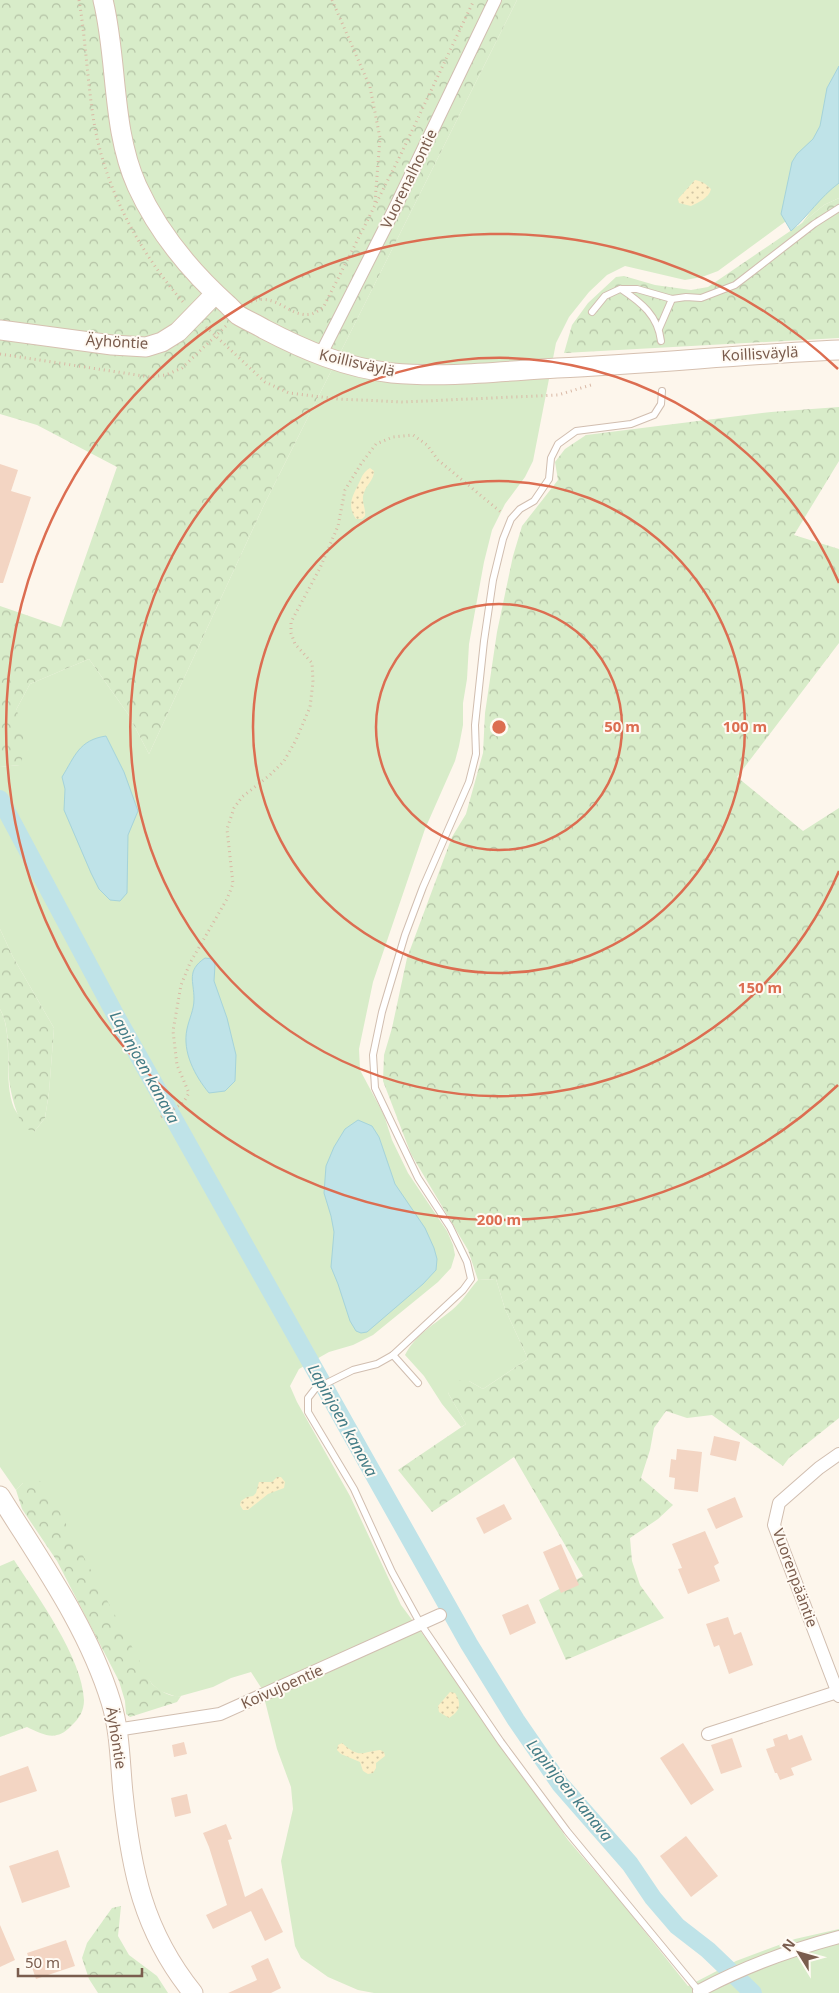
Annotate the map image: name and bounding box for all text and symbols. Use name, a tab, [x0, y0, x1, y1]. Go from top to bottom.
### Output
street label: Vuorenalhontie	[375, 125, 441, 232]
street label: Äyhöntie	[85, 329, 149, 353]
street label: Koillisväylä	[721, 341, 799, 365]
street label: Koillisväylä	[317, 344, 397, 380]
text: 50 m	[604, 716, 640, 736]
text: 100 m	[723, 716, 767, 736]
centre of rings	[490, 718, 508, 736]
text: 150 m	[738, 977, 782, 997]
water label: Lapinjoen kanava	[105, 1007, 185, 1127]
text: 200 m	[477, 1209, 521, 1229]
water label: Lapinjoen kanava	[303, 1360, 383, 1480]
street label: Vuorenpääntie	[769, 1525, 823, 1630]
street label: Koivujoentie	[238, 1659, 326, 1713]
street label: Äyhöntie	[102, 1705, 132, 1770]
water label: Lapinjoen kanava	[522, 1734, 618, 1846]
north arrow	[774, 1928, 824, 1978]
text: N	[777, 1935, 799, 1955]
scale bar	[18, 1946, 141, 1978]
text: 50 m	[25, 1952, 60, 1972]

